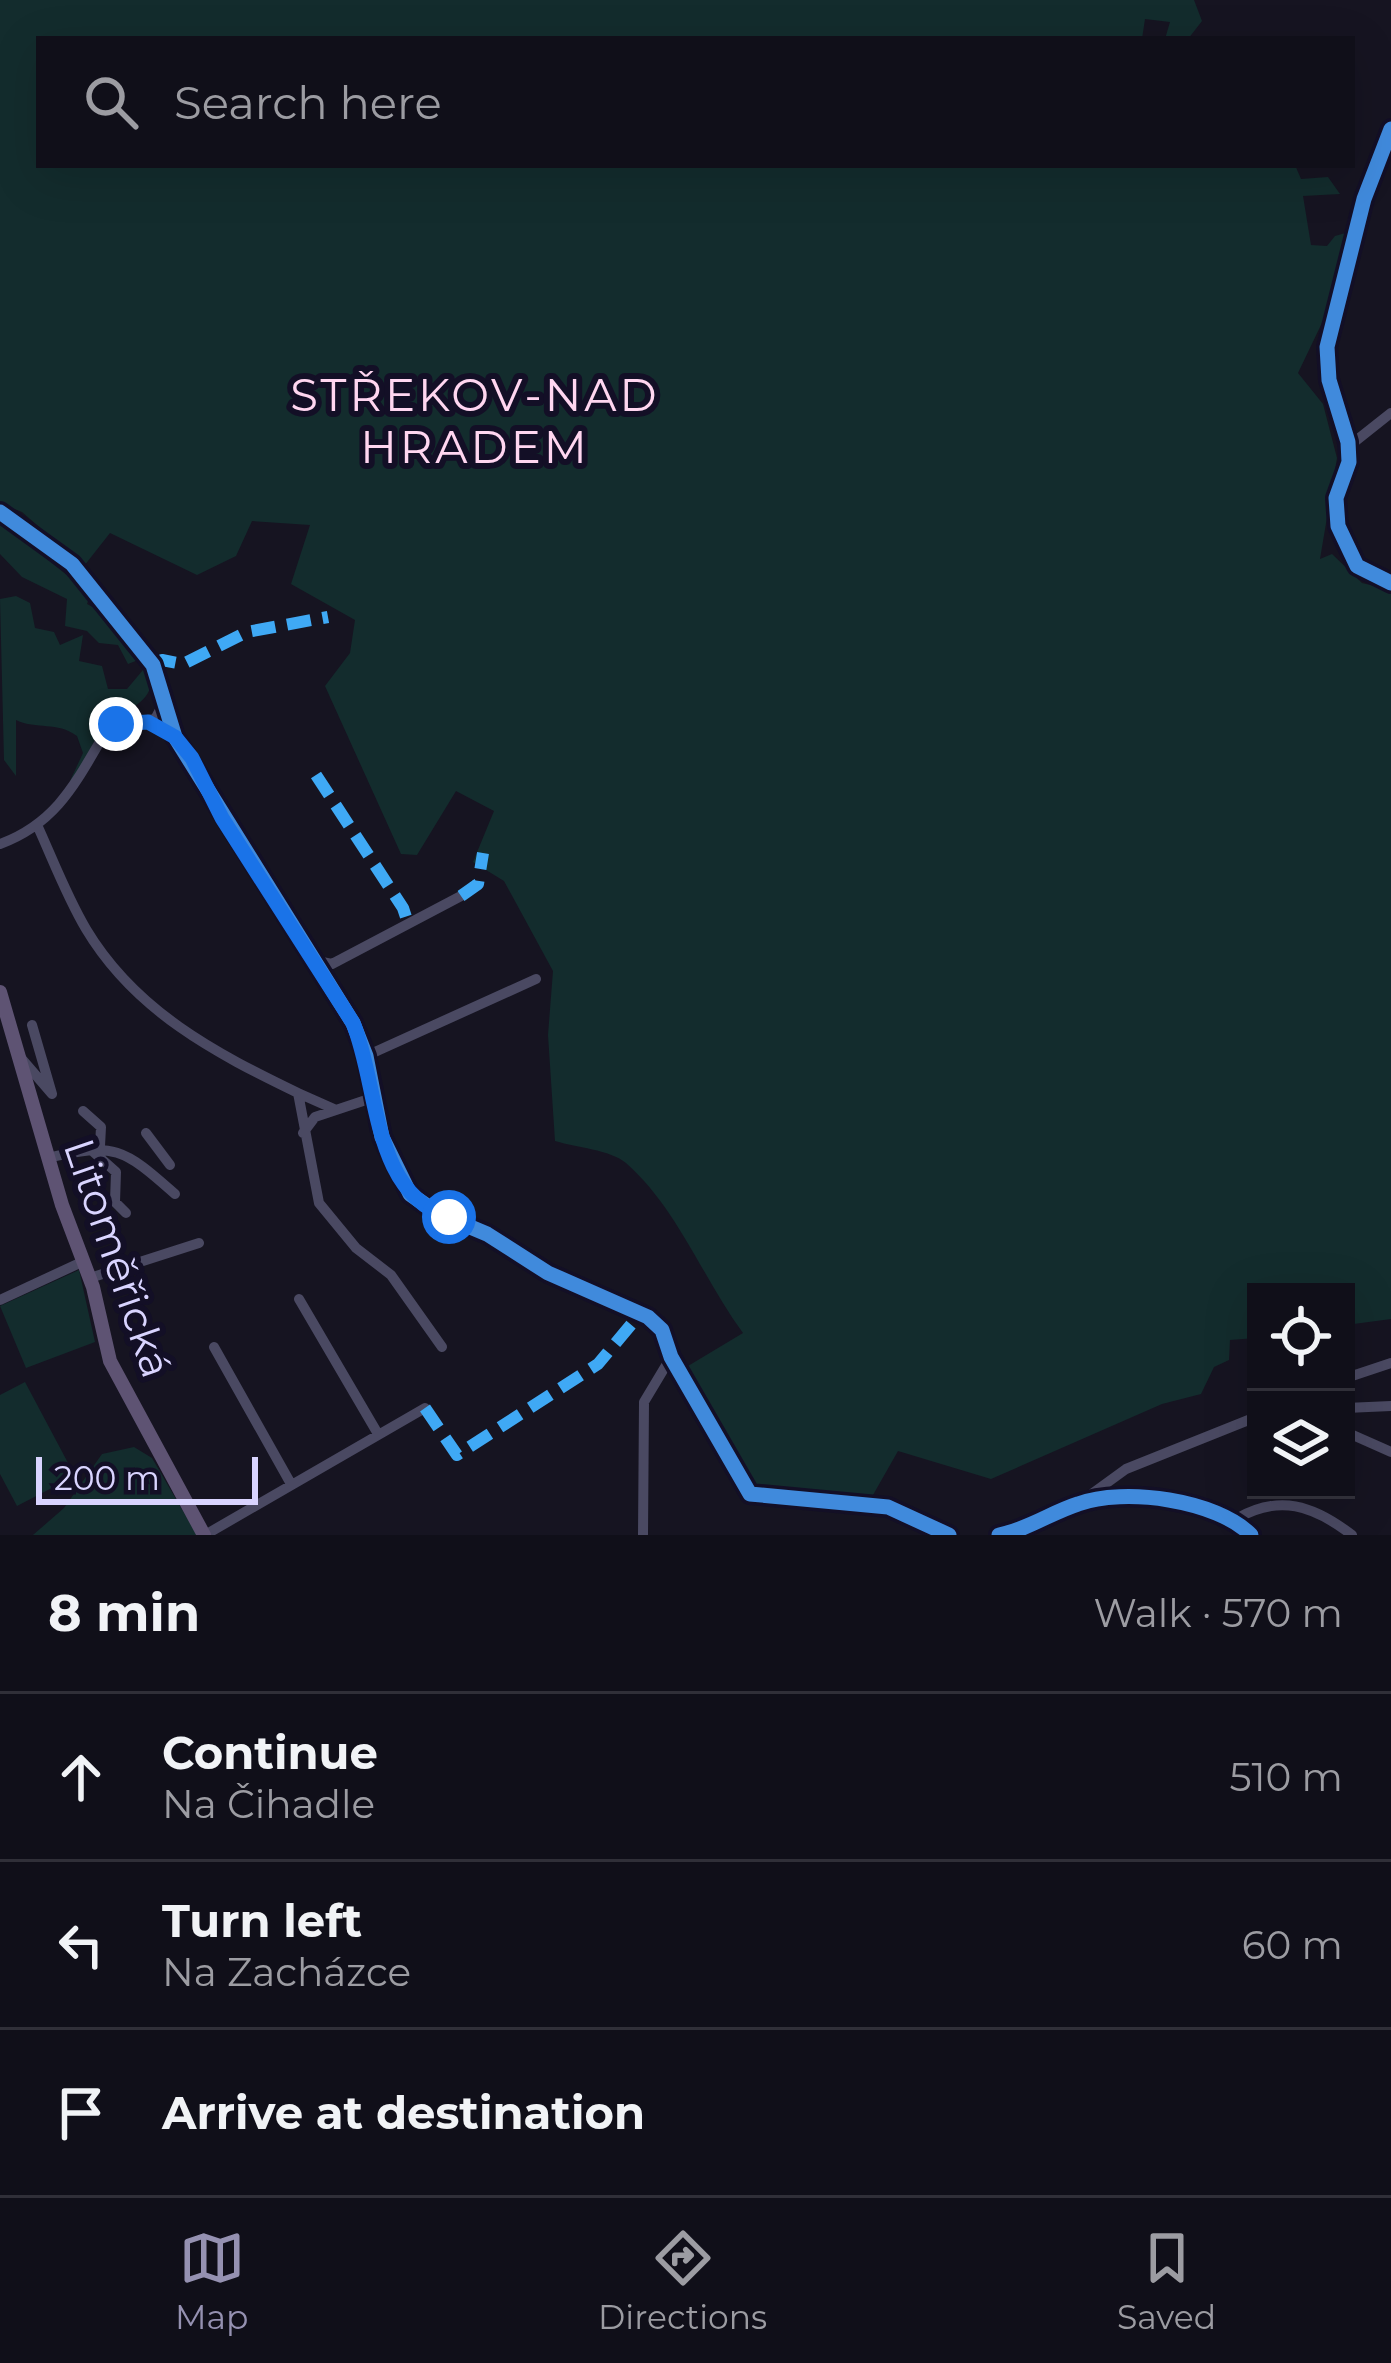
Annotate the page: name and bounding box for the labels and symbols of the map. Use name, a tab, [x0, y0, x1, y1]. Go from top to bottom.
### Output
district label: STŘEKOV-NAD HRADEM	[290, 367, 660, 474]
route end	[89, 697, 143, 751]
street label: Litoměřická	[53, 1132, 183, 1384]
route start	[422, 1190, 476, 1244]
scale bar	[36, 1451, 258, 1504]

